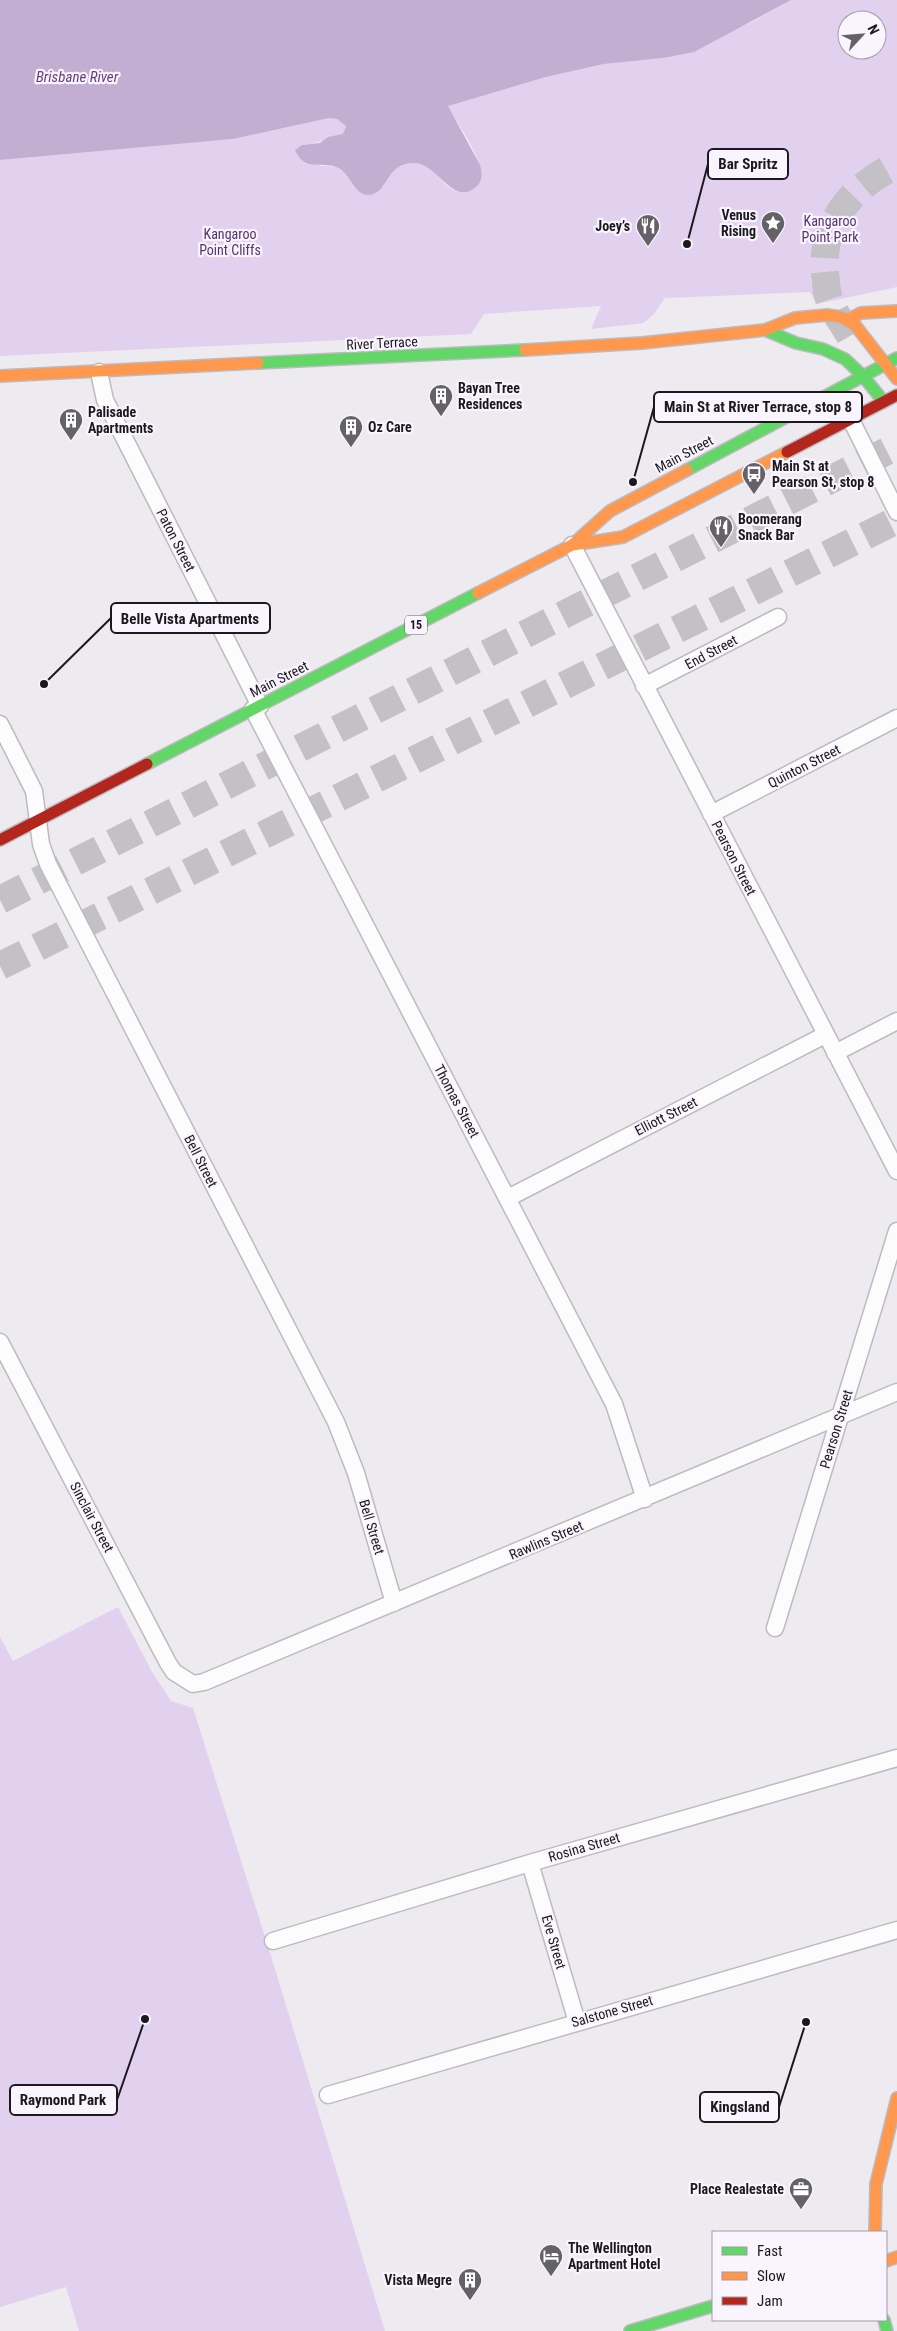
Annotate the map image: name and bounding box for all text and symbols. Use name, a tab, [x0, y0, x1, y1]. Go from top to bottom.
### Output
north arrow	[837, 10, 887, 60]
text: N	[865, 22, 883, 37]
water label: Brisbane River	[36, 68, 119, 86]
callout: Bar Spritz	[708, 149, 788, 179]
text: Bar Spritz	[718, 155, 778, 173]
place label: Venus Rising	[721, 207, 756, 239]
place icon: Venus Rising	[760, 210, 786, 244]
restaurant icon: Joey’s	[635, 213, 661, 247]
park label: Kangaroo Point Park	[801, 213, 859, 245]
place label: Joey’s	[595, 218, 630, 234]
park label: Kangaroo Point Cliffs	[199, 226, 261, 258]
street label: River Terrace	[346, 333, 419, 353]
place label: Bayan Tree Residences	[458, 380, 522, 412]
building icon: Bayan Tree Residences	[428, 383, 454, 417]
callout: Main St at River Terrace, stop 8	[654, 392, 862, 422]
text: Main St at River Terrace, stop 8	[664, 398, 852, 416]
place label: Palisade Apartments	[88, 404, 153, 436]
building icon: Palisade Apartments	[58, 407, 84, 441]
building icon: Oz Care	[338, 414, 364, 448]
place label: Oz Care	[368, 419, 412, 435]
street label: Main Street	[652, 432, 716, 476]
place label: Main St at Pearson St, stop 8	[772, 458, 874, 490]
bus stop icon: Main St at Pearson St, stop 8	[741, 461, 767, 495]
street label: Paton Street	[153, 506, 199, 574]
place label: Boomerang Snack Bar	[738, 511, 802, 543]
restaurant icon: Boomerang Snack Bar	[708, 514, 734, 548]
callout: Belle Vista Apartments	[111, 603, 270, 633]
text: Belle Vista Apartments	[121, 610, 259, 628]
road number: 15	[405, 616, 427, 634]
street label: End Street	[682, 632, 740, 672]
street label: Main Street	[247, 658, 311, 700]
street label: Quinton Street	[765, 741, 843, 791]
street label: Pearson Street	[708, 818, 760, 898]
street label: Thomas Street	[431, 1062, 483, 1140]
street label: Elliott Street	[632, 1093, 700, 1139]
street label: Bell Street	[181, 1132, 221, 1190]
street label: Pearson Street	[816, 1388, 856, 1470]
street label: Sinclair Street	[67, 1479, 117, 1555]
street label: Bell Street	[356, 1498, 388, 1556]
street label: Rawlins Street	[507, 1517, 585, 1563]
street label: Rosina Street	[546, 1829, 622, 1865]
street label: Eve Street	[539, 1913, 569, 1971]
street label: Salstone Street	[569, 1992, 655, 2030]
callout: Raymond Park	[10, 2085, 117, 2115]
text: Raymond Park	[20, 2091, 107, 2109]
callout: Kingsland	[700, 2092, 779, 2122]
text: Kingsland	[710, 2098, 770, 2116]
office icon: Place Realestate	[788, 2176, 814, 2210]
place label: Place Realestate	[690, 2181, 784, 2197]
legend	[712, 2231, 887, 2321]
place label: The Wellington Apartment Hotel	[568, 2240, 660, 2272]
text: Fast	[757, 2242, 782, 2260]
hotel icon: The Wellington Apartment Hotel	[538, 2243, 564, 2277]
building icon: Vista Megre	[457, 2267, 483, 2301]
text: Slow	[757, 2267, 786, 2285]
place label: Vista Megre	[384, 2272, 452, 2288]
text: Jam	[757, 2292, 783, 2310]

